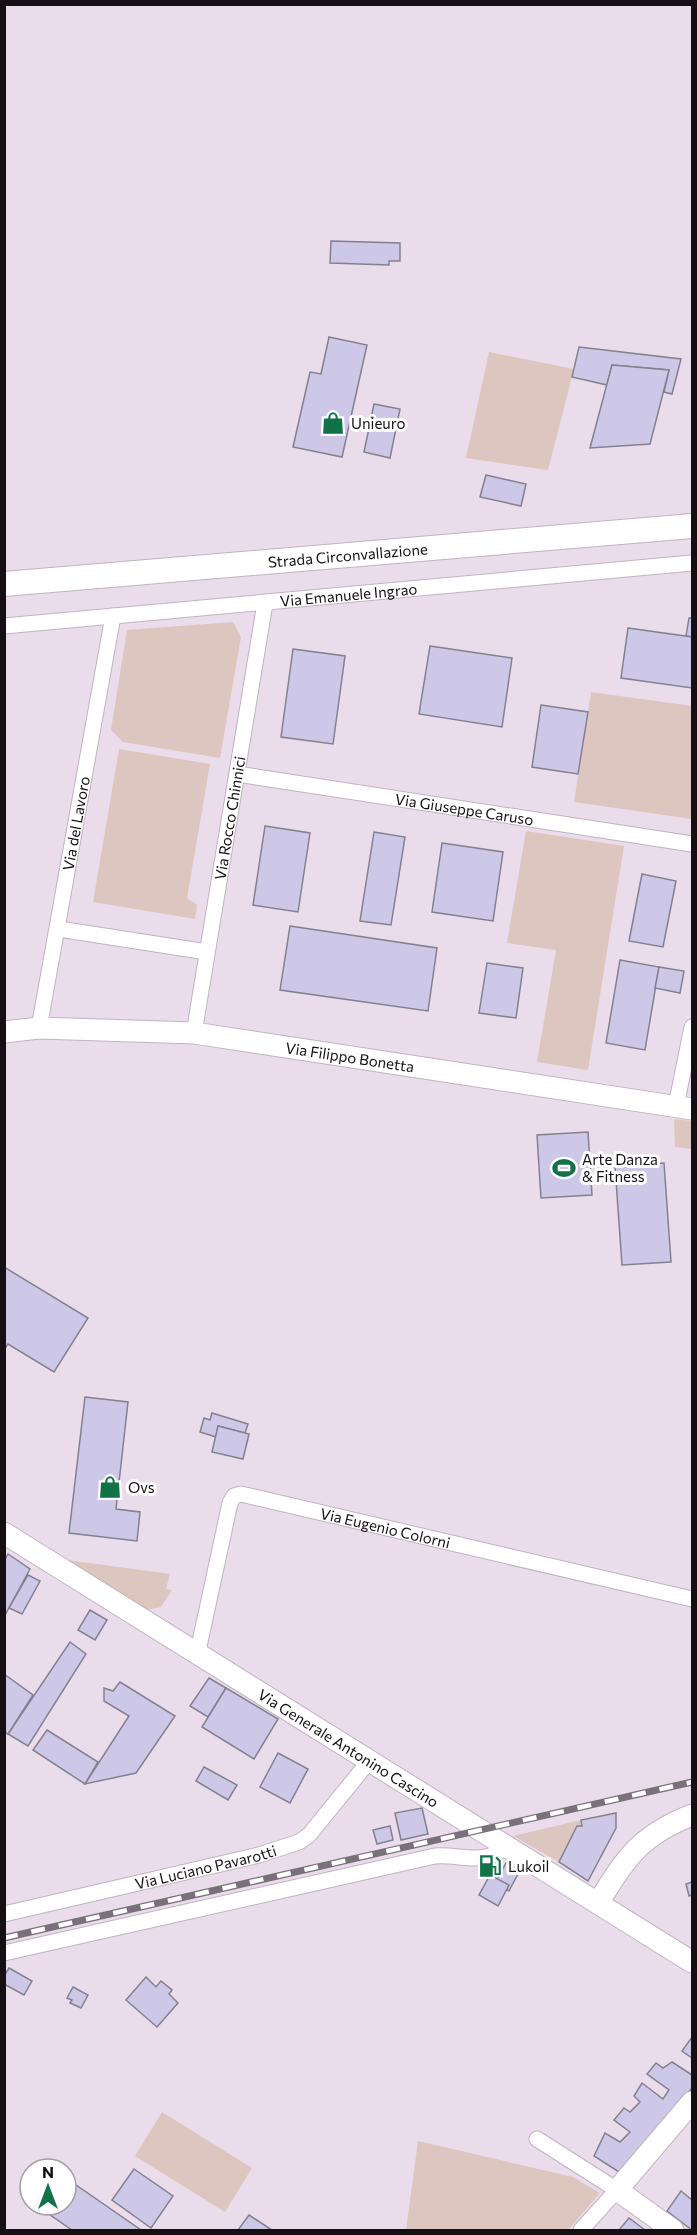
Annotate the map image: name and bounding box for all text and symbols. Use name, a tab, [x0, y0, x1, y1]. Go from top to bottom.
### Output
shop icon: Unieuro	[320, 410, 346, 436]
place label: Unieuro	[351, 414, 405, 432]
street label: Strada Circonvallazione	[267, 539, 429, 571]
street label: Via Emanuele Ingrao	[279, 579, 418, 610]
street label: Via Rocco Chinnici	[210, 755, 249, 881]
street label: Via del Lavoro	[58, 775, 93, 872]
street label: Via Giuseppe Caruso	[394, 789, 535, 829]
street label: Via Filippo Bonetta	[284, 1038, 415, 1075]
place label: Arte Danza & Fitness	[582, 1150, 658, 1185]
sports icon: Arte Danza & Fitness	[551, 1155, 577, 1181]
shop icon: Ovs	[97, 1474, 123, 1500]
place label: Ovs	[128, 1478, 155, 1496]
street label: Via Eugenio Colorni	[319, 1504, 452, 1551]
street label: Via Generale Antonino Cascino	[255, 1685, 442, 1811]
street label: Via Luciano Pavarotti	[133, 1841, 279, 1892]
fuel station icon: Lukoil	[477, 1853, 503, 1879]
place label: Lukoil	[508, 1857, 549, 1875]
north arrow	[18, 2157, 78, 2217]
text: N	[42, 2162, 54, 2181]

